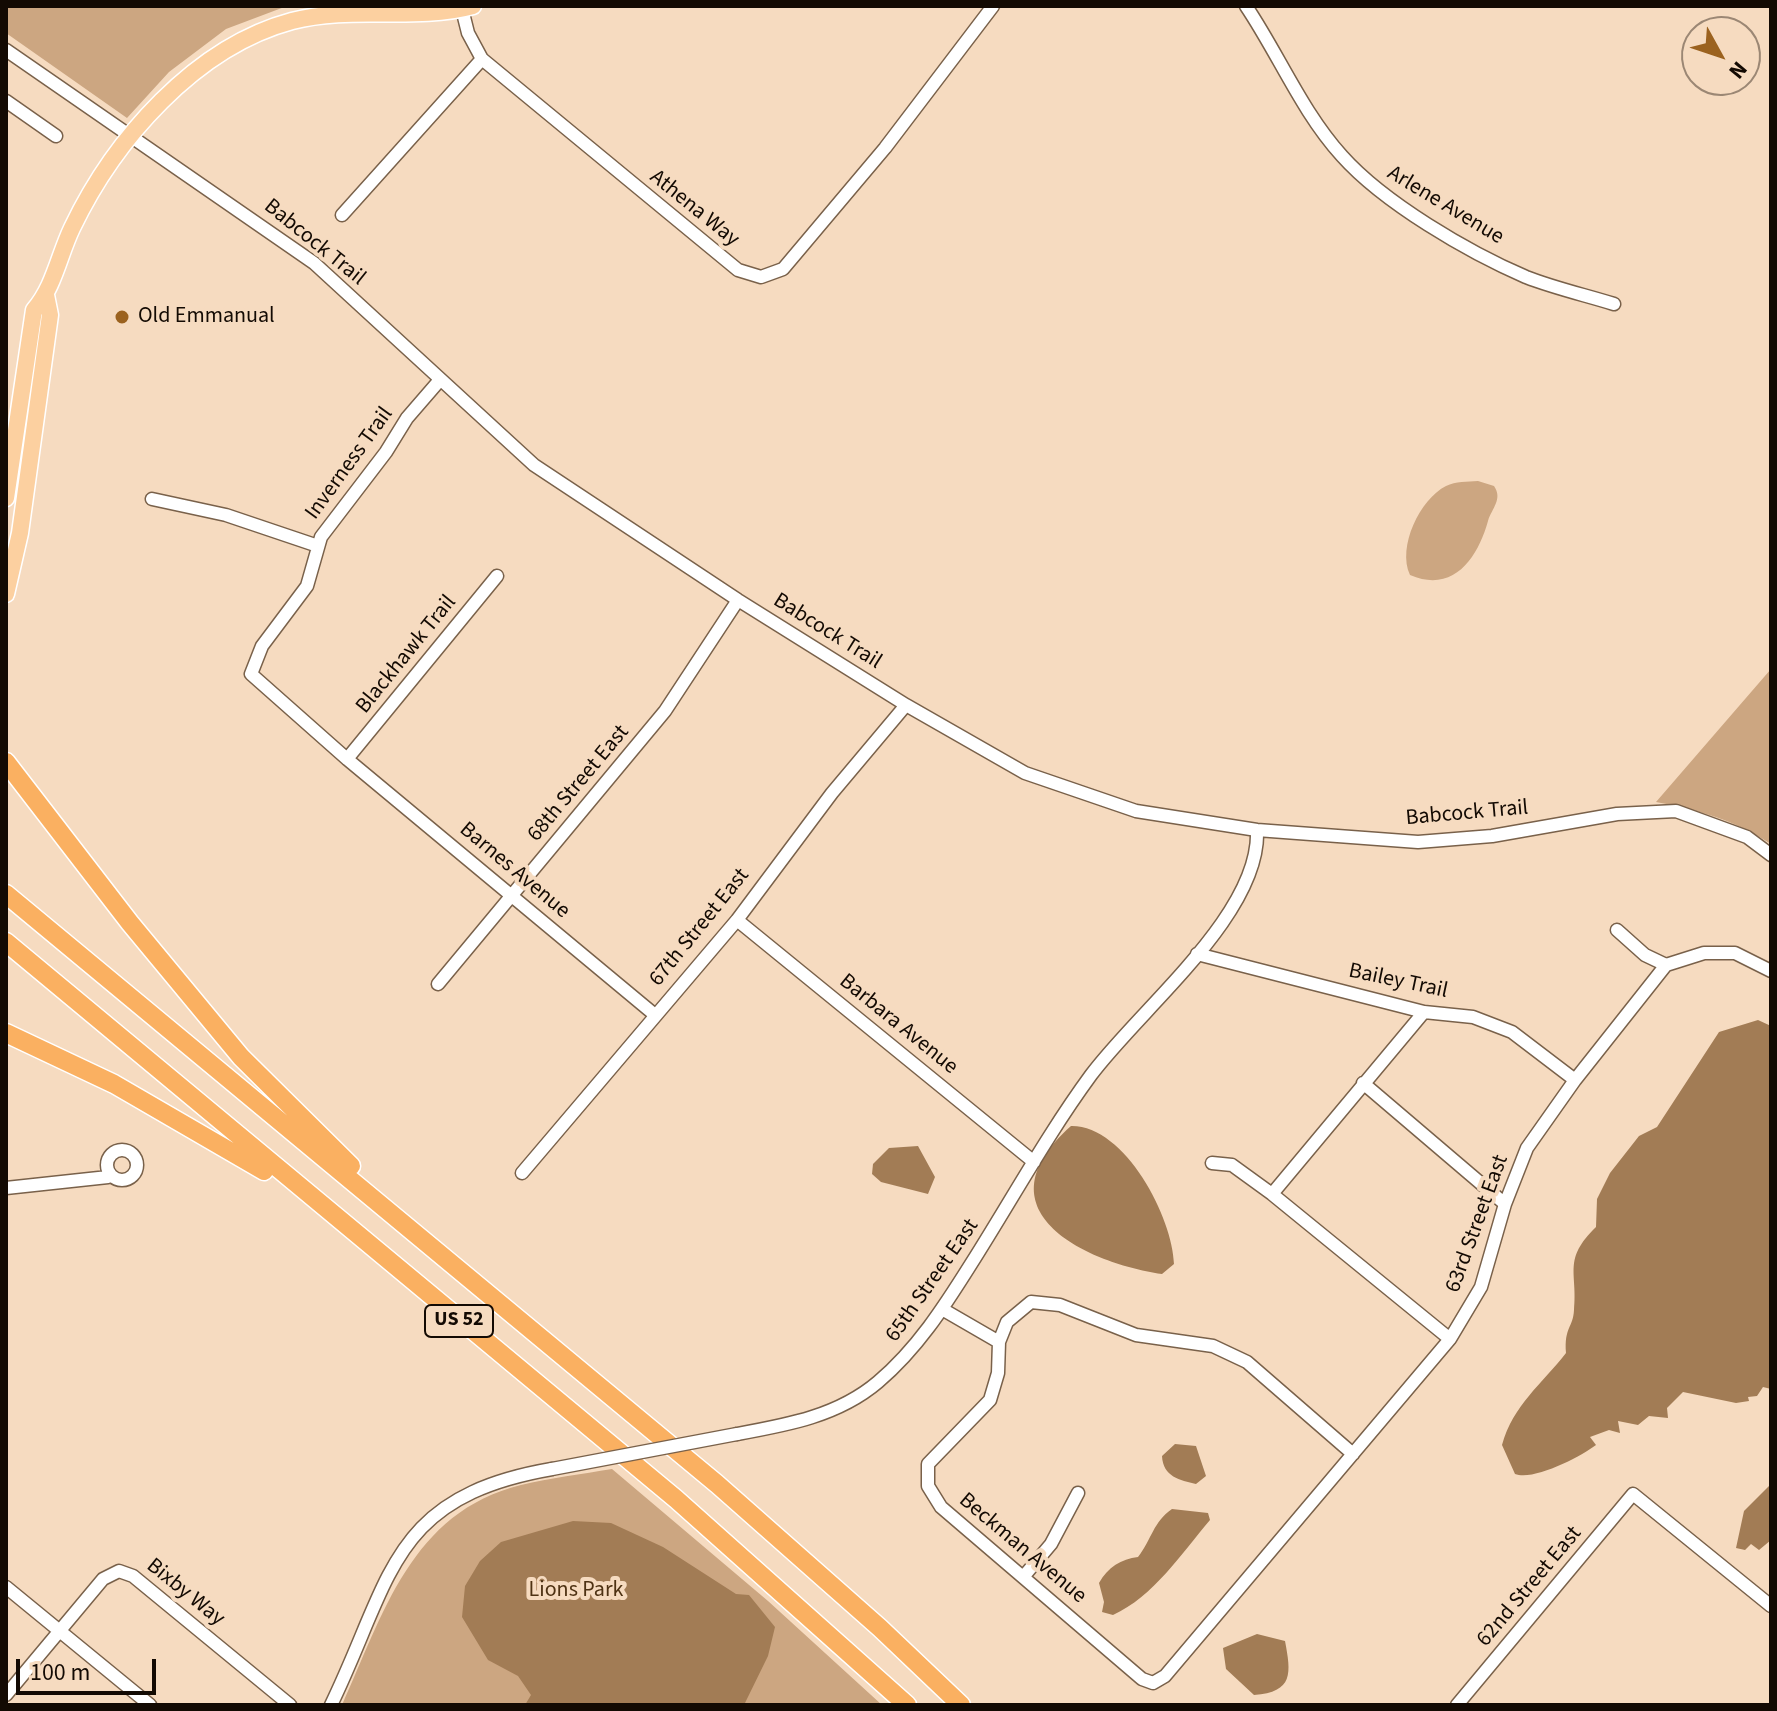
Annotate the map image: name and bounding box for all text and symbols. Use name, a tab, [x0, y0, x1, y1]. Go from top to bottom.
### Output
north arrow	[1681, 16, 1761, 96]
text: N	[1721, 54, 1755, 86]
street label: Arlene Avenue	[1382, 161, 1508, 251]
street label: Athena Way	[644, 165, 744, 253]
street label: Babcock Trail	[258, 194, 370, 292]
place label: Old Emmanual	[138, 304, 275, 330]
marker: Old Emmanual	[113, 308, 131, 326]
street label: Inverness Trail	[300, 403, 400, 525]
street label: Babcock Trail	[768, 588, 886, 676]
street label: Blackhawk Trail	[351, 590, 463, 720]
street label: 68th Street East	[523, 720, 635, 848]
street label: Babcock Trail	[1405, 795, 1529, 833]
street label: Barnes Avenue	[453, 817, 575, 925]
street label: 67th Street East	[644, 864, 756, 992]
street label: Bailey Trail	[1346, 959, 1450, 1005]
street label: Barbara Avenue	[833, 969, 963, 1081]
street label: 63rd Street East	[1441, 1152, 1515, 1296]
street label: 65th Street East	[881, 1214, 985, 1348]
road number: US 52	[425, 1305, 493, 1337]
street label: Beckman Avenue	[953, 1488, 1091, 1610]
street label: 62nd Street East	[1472, 1521, 1588, 1653]
street label: Bixby Way	[140, 1553, 230, 1633]
park label: Lions Park	[529, 1578, 623, 1604]
scale bar	[20, 1643, 160, 1693]
text: 100 m	[30, 1655, 90, 1690]

